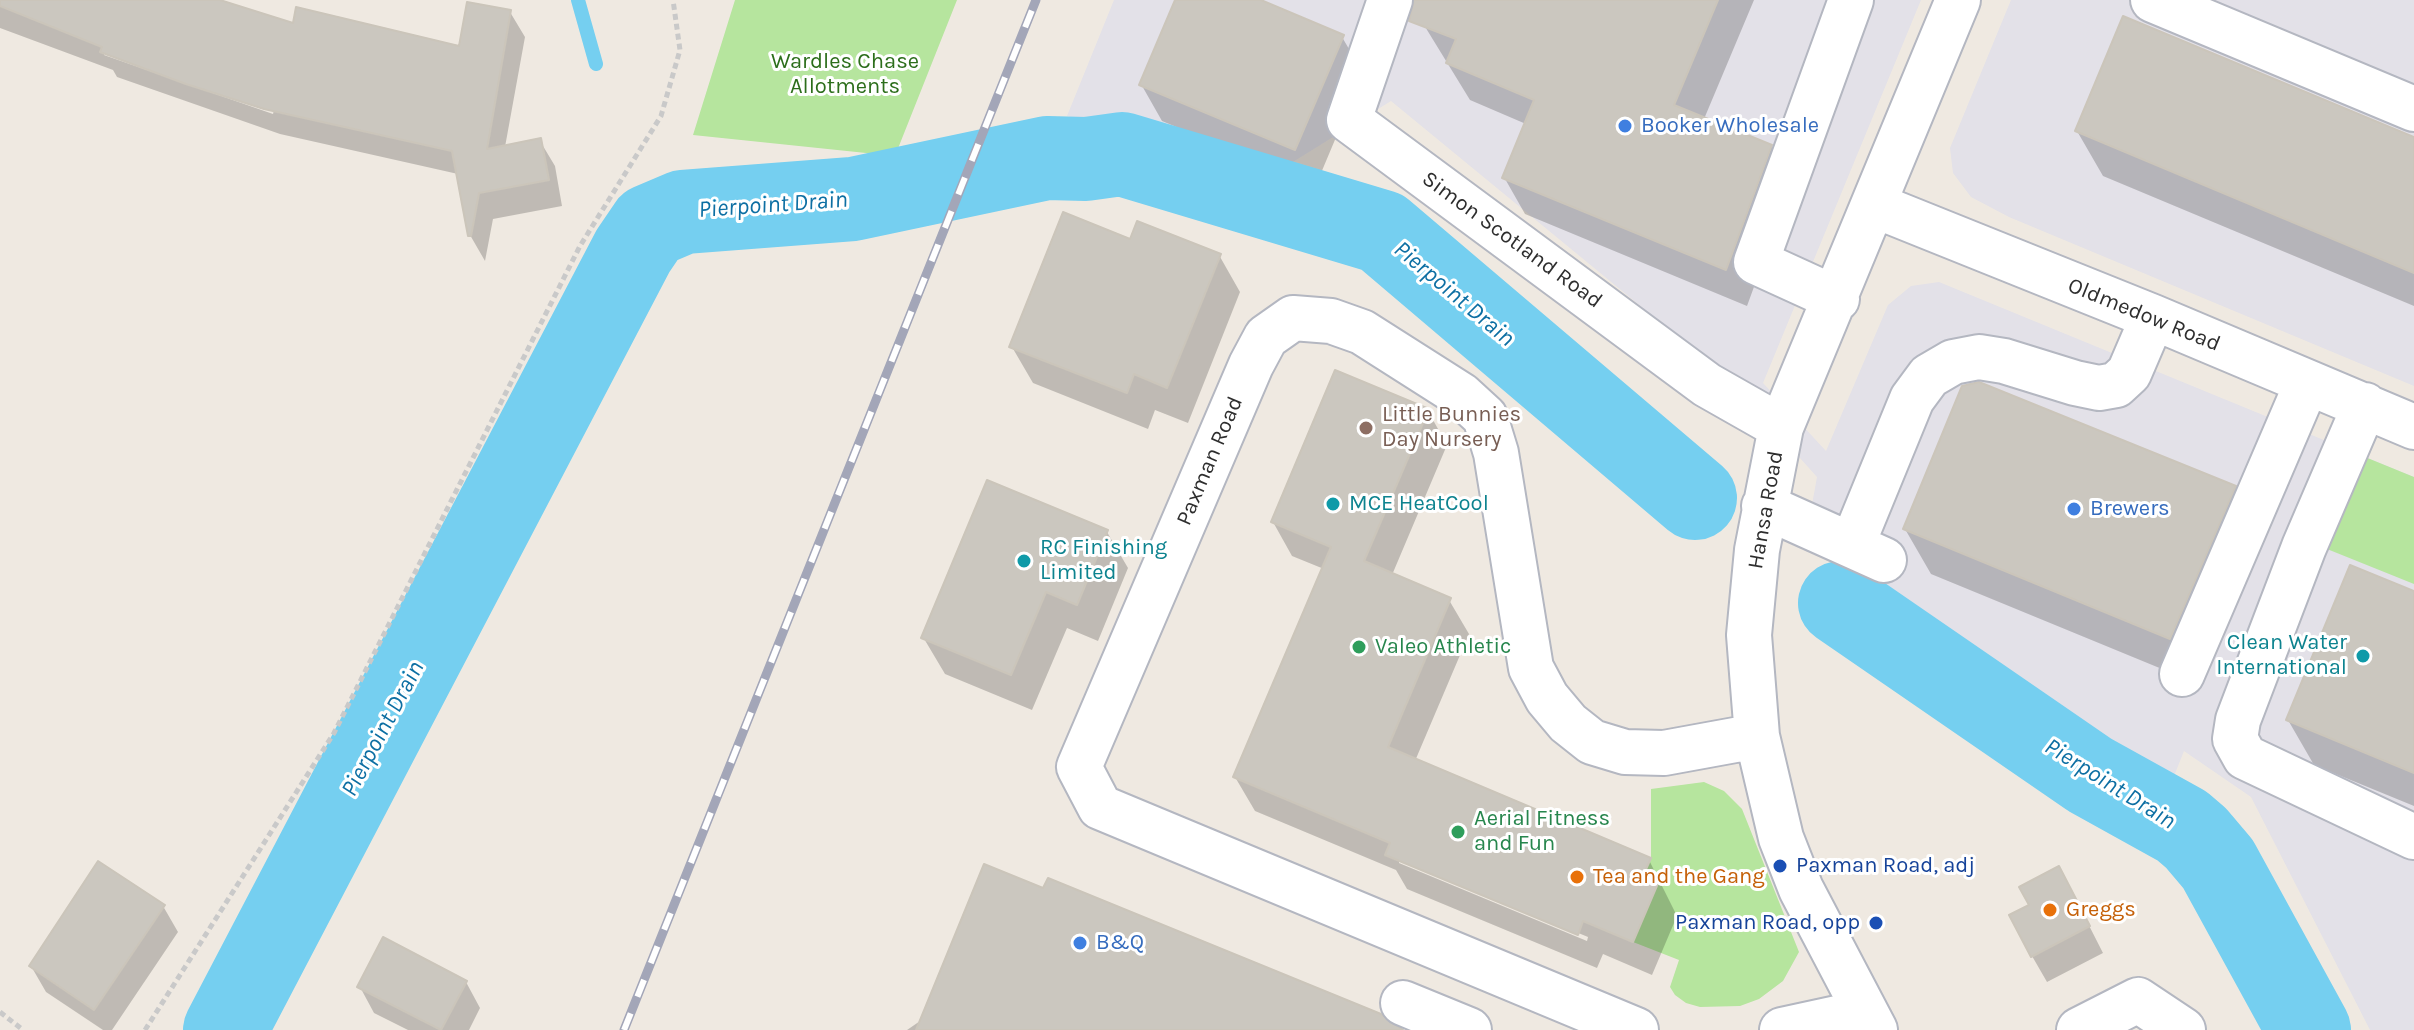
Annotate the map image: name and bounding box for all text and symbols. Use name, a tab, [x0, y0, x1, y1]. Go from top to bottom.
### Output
park label: Wardles Chase Allotments	[771, 49, 919, 100]
place label: Booker Wholesale	[1641, 113, 1819, 139]
marker: Booker Wholesale	[1616, 117, 1634, 135]
street label: Simon Scotland Road	[1417, 166, 1607, 314]
water label: Pierpoint Drain	[698, 185, 848, 225]
water label: Pierpoint Drain	[1388, 235, 1520, 353]
street label: Oldmedow Road	[2064, 272, 2224, 358]
street label: Paxman Road	[1171, 393, 1249, 529]
place label: Little Bunnies Day Nursery	[1382, 402, 1521, 454]
marker: Little Bunnies Day Nursery	[1357, 419, 1375, 437]
street label: Hansa Road	[1743, 449, 1789, 571]
place label: MCE HeatCool	[1349, 491, 1489, 517]
marker: MCE HeatCool	[1324, 495, 1342, 513]
place label: Brewers	[2090, 496, 2170, 522]
marker: Brewers	[2065, 500, 2083, 518]
place label: RC Finishing Limited	[1040, 535, 1167, 586]
marker: RC Finishing Limited	[1015, 552, 1033, 570]
place label: Clean Water International	[2216, 630, 2347, 682]
place label: Valeo Athletic	[1375, 634, 1511, 660]
marker: Valeo Athletic	[1350, 638, 1368, 656]
marker: Clean Water International	[2354, 647, 2372, 665]
water label: Pierpoint Drain	[335, 656, 431, 802]
water label: Pierpoint Drain	[2039, 732, 2181, 836]
place label: Aerial Fitness and Fun	[1474, 806, 1610, 858]
marker: Aerial Fitness and Fun	[1449, 823, 1467, 841]
place label: Paxman Road, adj	[1796, 853, 1975, 879]
marker: Paxman Road, adj	[1771, 857, 1789, 875]
place label: Tea and the Gang	[1593, 864, 1765, 890]
marker: Tea and the Gang	[1568, 868, 1586, 886]
place label: Greggs	[2066, 897, 2136, 923]
marker: Greggs	[2041, 901, 2059, 919]
place label: Paxman Road, opp	[1675, 910, 1860, 936]
marker: Paxman Road, opp	[1867, 914, 1885, 932]
place label: B&Q	[1096, 930, 1144, 956]
marker: B&Q	[1071, 934, 1089, 952]

